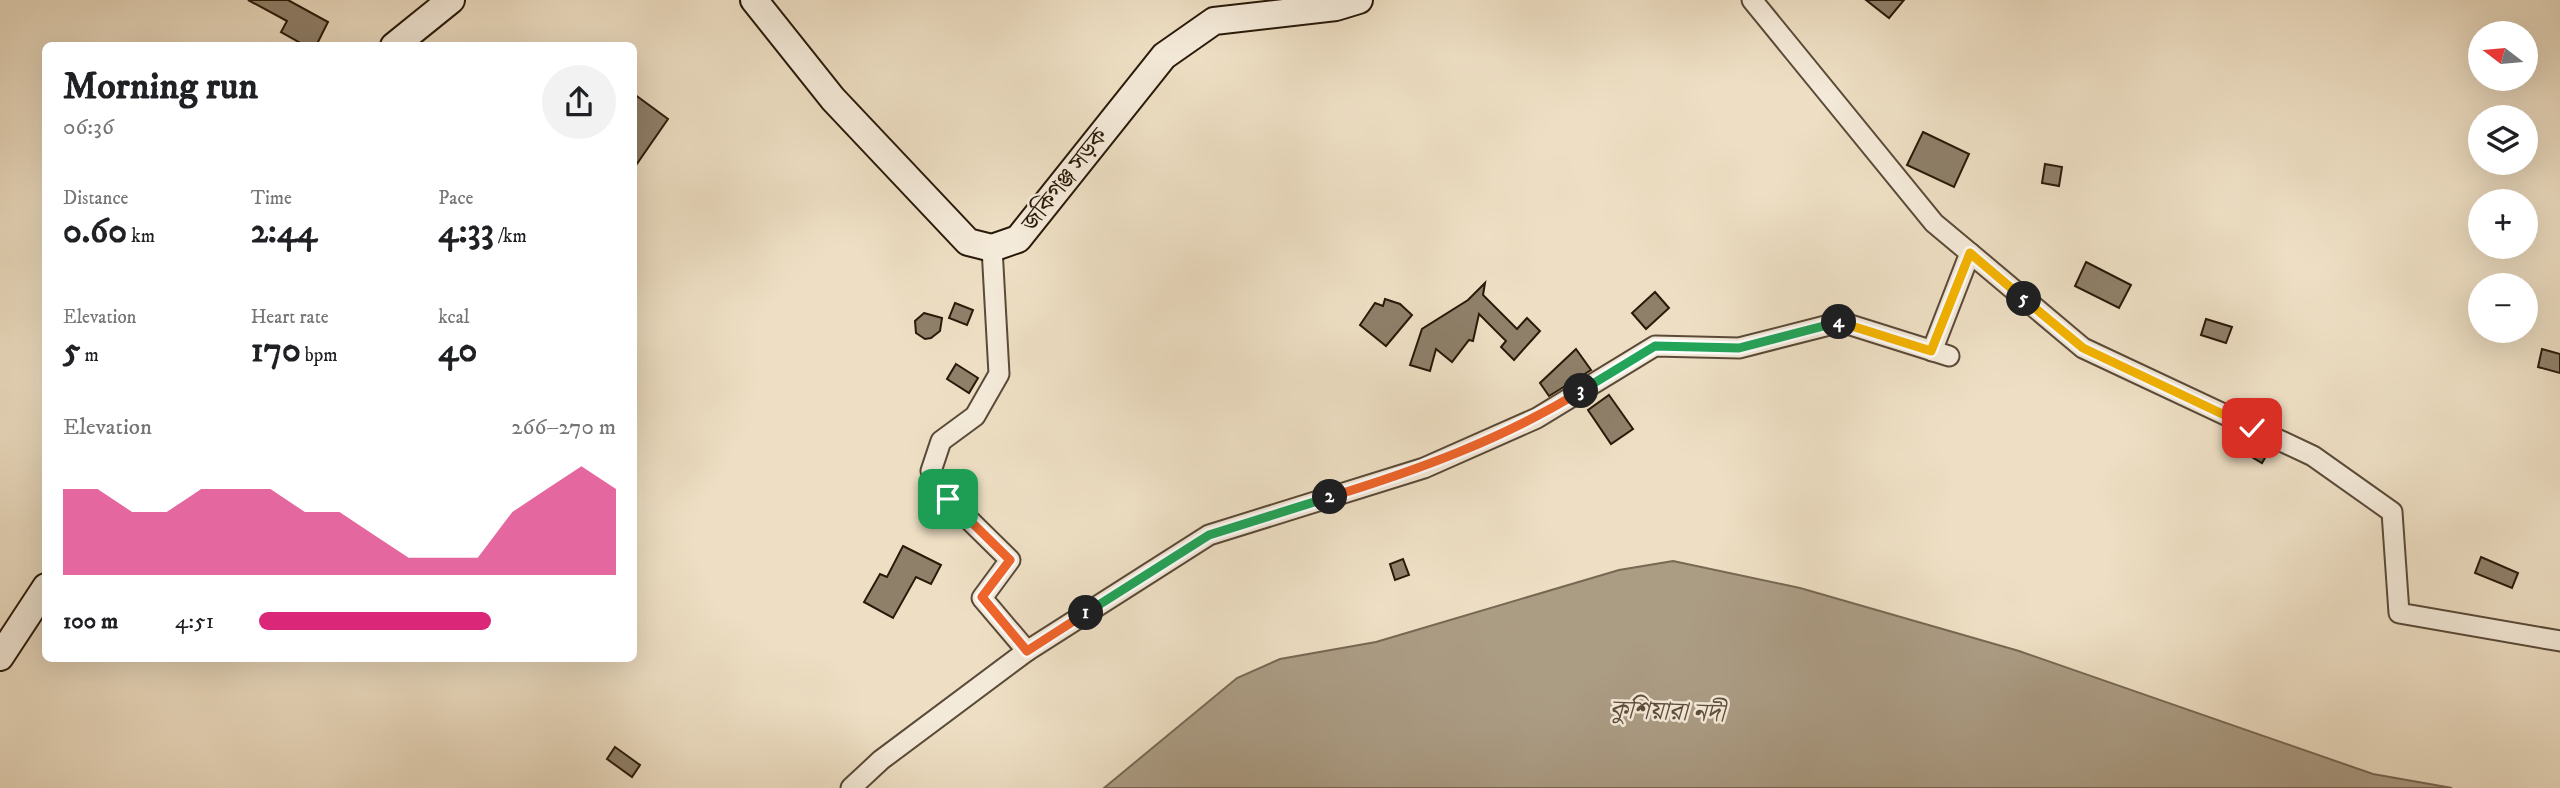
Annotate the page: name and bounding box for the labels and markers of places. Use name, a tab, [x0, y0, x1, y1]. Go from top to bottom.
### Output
pin: 5	[2007, 282, 2042, 316]
pin: 4	[1822, 304, 1856, 340]
pin: 3	[1564, 374, 1598, 408]
pin	[2222, 398, 2282, 458]
pin	[918, 469, 978, 529]
pin: 2	[1312, 480, 1348, 514]
pin: 1	[1068, 596, 1104, 630]

